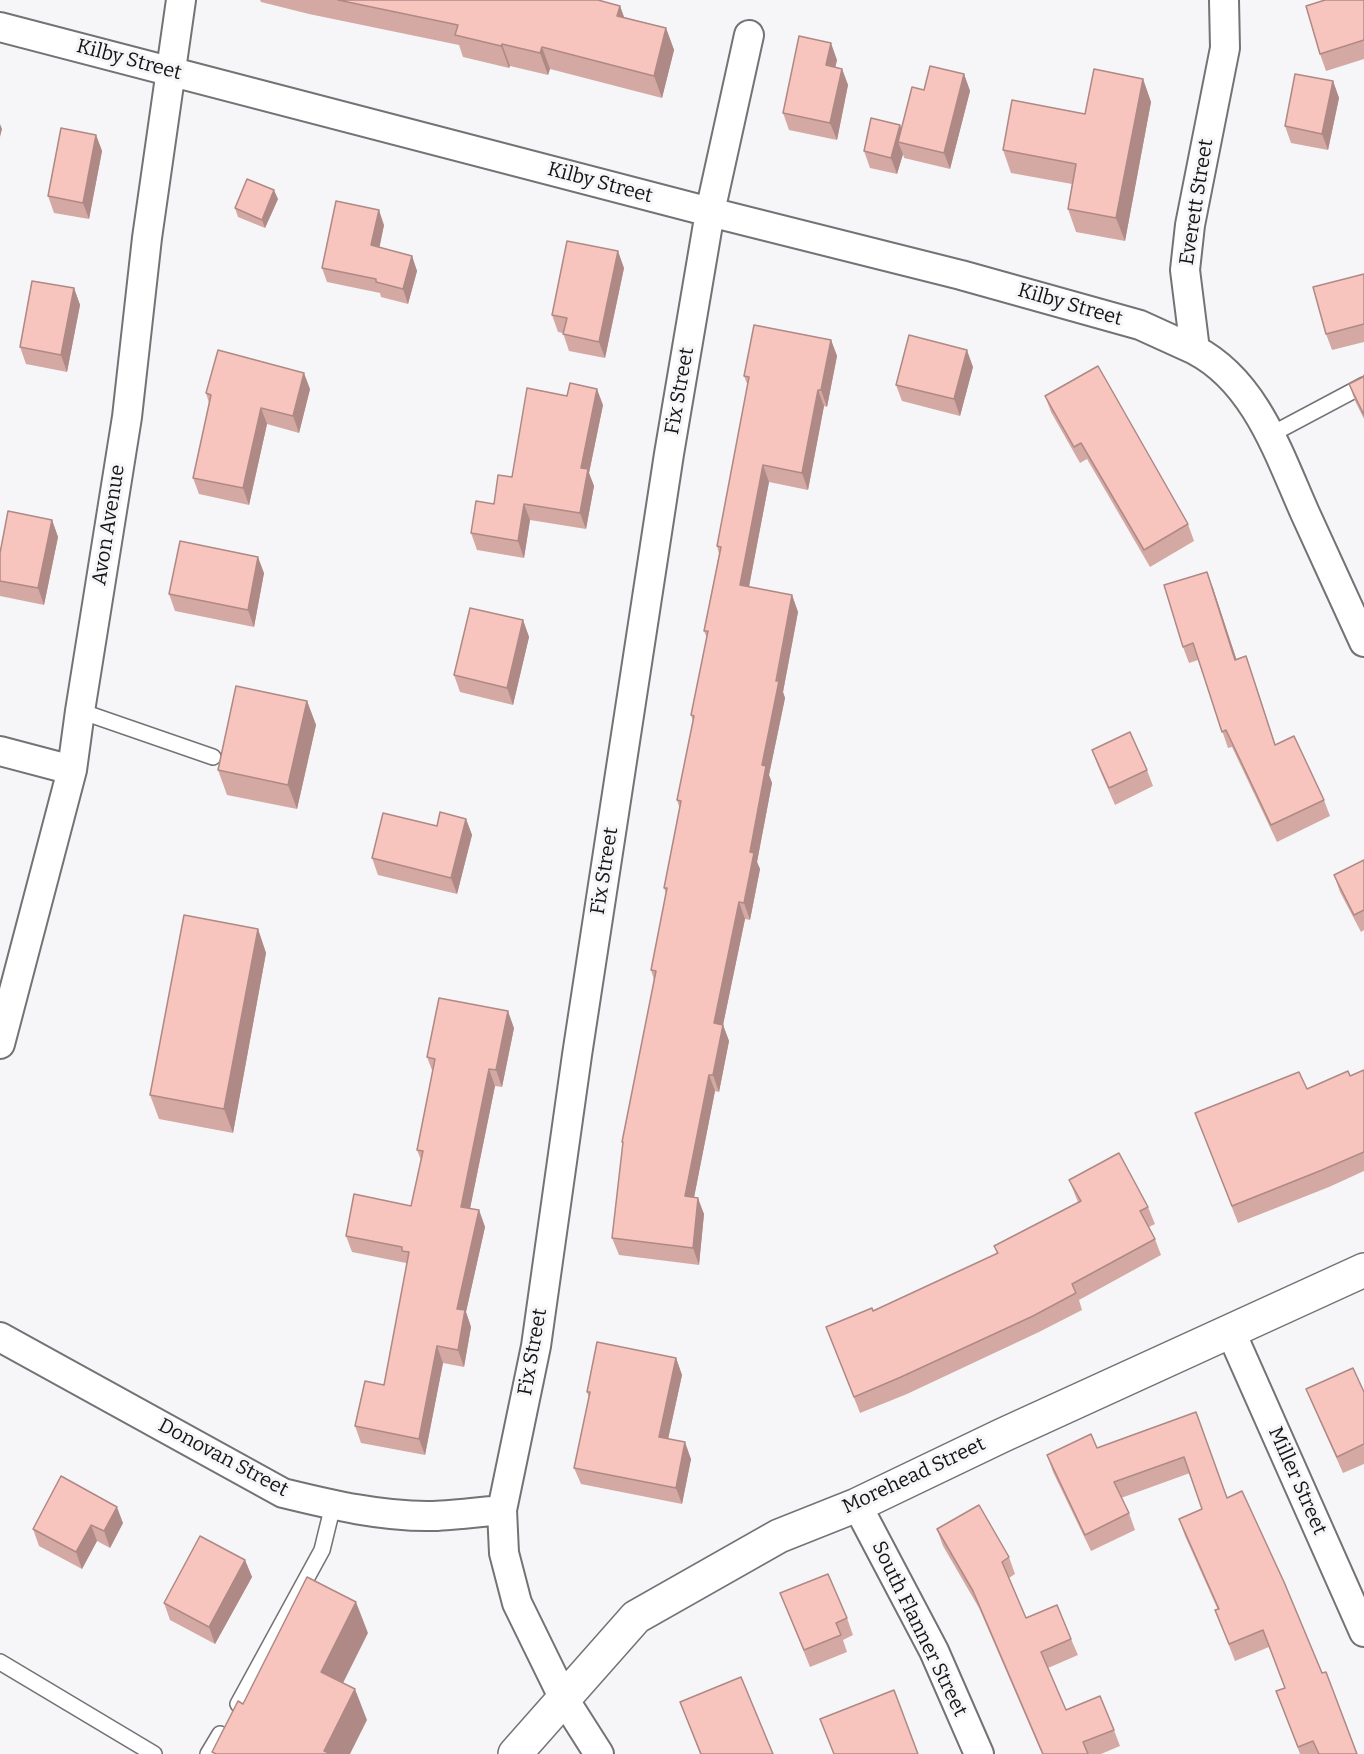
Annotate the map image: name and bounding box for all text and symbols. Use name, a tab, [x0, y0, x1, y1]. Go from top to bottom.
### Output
street label: Kilby Street	[74, 34, 184, 86]
street label: Everett Street	[1175, 137, 1219, 267]
street label: Kilby Street	[545, 157, 655, 209]
street label: Kilby Street	[1015, 279, 1125, 331]
street label: Fix Street	[661, 346, 699, 436]
street label: Avon Avenue	[88, 463, 130, 587]
street label: Fix Street	[586, 826, 624, 916]
street label: Fix Street	[514, 1307, 552, 1397]
street label: Donovan Street	[154, 1414, 292, 1502]
street label: Miller Street	[1263, 1423, 1331, 1539]
street label: Morehead Street	[839, 1432, 989, 1520]
street label: South Flanner Street	[866, 1537, 972, 1721]

